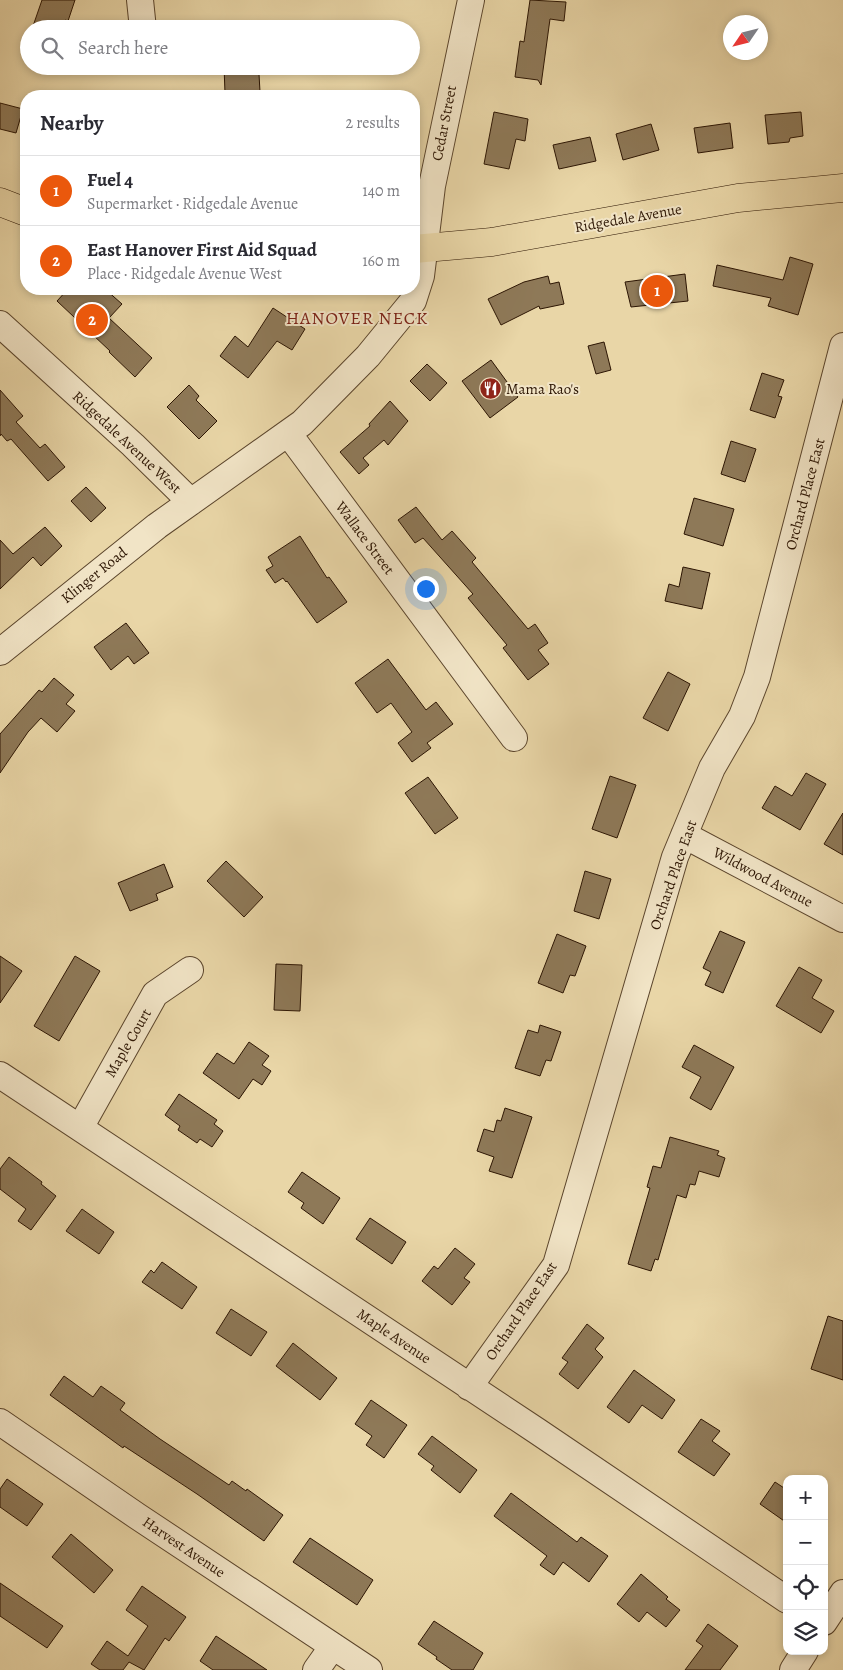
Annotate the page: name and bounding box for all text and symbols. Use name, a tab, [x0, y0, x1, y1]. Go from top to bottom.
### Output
north arrow	[723, 15, 768, 60]
search box	[20, 20, 420, 75]
icon: search	[38, 34, 66, 62]
text: Search here	[78, 35, 168, 61]
street label: Cedar Street	[427, 84, 461, 162]
text: Nearby	[40, 109, 103, 137]
text: 2 results	[345, 112, 400, 134]
text: Fuel 4	[87, 167, 133, 193]
text: 1	[53, 180, 59, 202]
text: 140 m	[362, 180, 400, 202]
text: Supermarket · Ridgedale Avenue	[87, 193, 298, 215]
street label: Ridgedale Avenue	[573, 199, 683, 237]
text: East Hanover First Aid Squad	[87, 237, 317, 263]
text: 2	[52, 250, 60, 272]
text: 160 m	[362, 250, 400, 272]
text: Place · Ridgedale Avenue West	[87, 263, 282, 285]
pin: 1	[641, 272, 673, 310]
pin: 2	[76, 301, 108, 339]
district label: HANOVER NECK	[286, 306, 428, 330]
restaurant icon: Mama Rao's	[478, 377, 502, 401]
place label: Mama Rao's	[506, 379, 579, 399]
street label: Ridgedale Avenue West	[68, 386, 186, 498]
street label: Orchard Place East	[780, 436, 830, 552]
street label: Wallace Street	[330, 497, 399, 579]
street label: Klinger Road	[57, 542, 132, 608]
your location	[413, 576, 439, 602]
street label: Orchard Place East	[645, 817, 701, 933]
street label: Wildwood Avenue	[709, 842, 817, 912]
street label: Maple Court	[100, 1005, 156, 1081]
street label: Orchard Place East	[480, 1258, 562, 1364]
street label: Maple Avenue	[353, 1304, 435, 1368]
map controls	[783, 1475, 828, 1655]
button: +	[783, 1475, 828, 1520]
street label: Harvest Avenue	[139, 1512, 230, 1582]
button: −	[783, 1520, 828, 1565]
button: locate	[783, 1565, 828, 1610]
button: layers	[783, 1610, 828, 1655]

